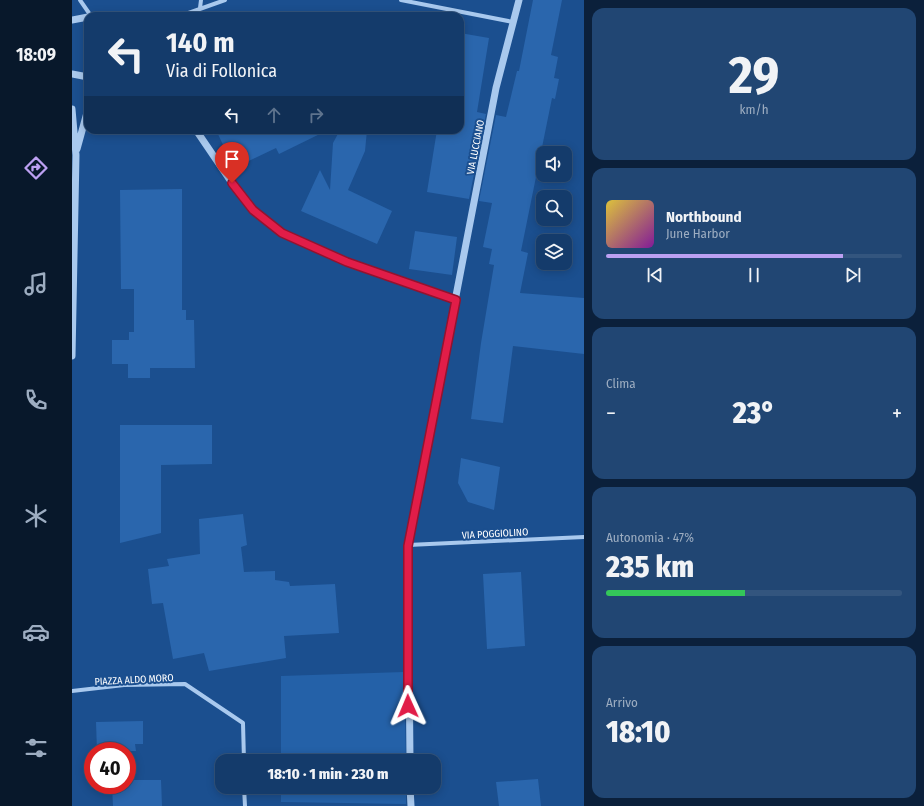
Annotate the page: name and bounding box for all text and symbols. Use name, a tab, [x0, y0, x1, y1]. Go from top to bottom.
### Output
text: 140 m	[166, 26, 235, 59]
icon: left	[100, 28, 152, 80]
text: 18:09	[16, 44, 56, 66]
text: 29	[729, 44, 779, 107]
text: Via di Follonica	[166, 60, 277, 82]
text: km/h	[740, 102, 769, 117]
icon: left	[221, 104, 243, 126]
icon: ahead	[263, 104, 285, 126]
icon: right	[305, 104, 327, 126]
street label: VIA LUCCIANO	[465, 119, 487, 176]
pin	[215, 142, 249, 183]
map controls	[536, 146, 572, 270]
button: sound	[536, 146, 572, 182]
icon: arrive	[221, 148, 243, 170]
icon: directions	[22, 154, 50, 182]
button: search	[536, 190, 572, 226]
text: Northbound	[666, 208, 742, 226]
text: June Harbor	[666, 226, 730, 241]
button: layers	[536, 234, 572, 270]
icon: previous	[644, 264, 666, 286]
icon: pause	[743, 264, 765, 286]
icon: next	[842, 264, 864, 286]
icon: music	[22, 270, 50, 298]
text: Clima	[606, 376, 636, 391]
icon: phone	[22, 386, 50, 414]
text: 23°	[733, 395, 775, 431]
text: −	[606, 400, 616, 427]
text: +	[892, 400, 902, 427]
icon: climate	[22, 502, 50, 530]
street label: VIA POGGIOLINO	[461, 526, 529, 542]
text: Autonomia · 47%	[606, 530, 694, 545]
text: 235 km	[606, 549, 694, 585]
icon: car	[22, 618, 50, 646]
street label: PIAZZA ALDO MORO	[94, 672, 174, 688]
position arrow	[387, 685, 429, 727]
text: Arrivo	[606, 695, 638, 710]
text: 18:10	[606, 714, 671, 750]
icon: filters	[22, 734, 50, 762]
speed limit sign: 40	[84, 742, 136, 794]
text: 18:10 · 1 min · 230 m	[268, 765, 388, 783]

